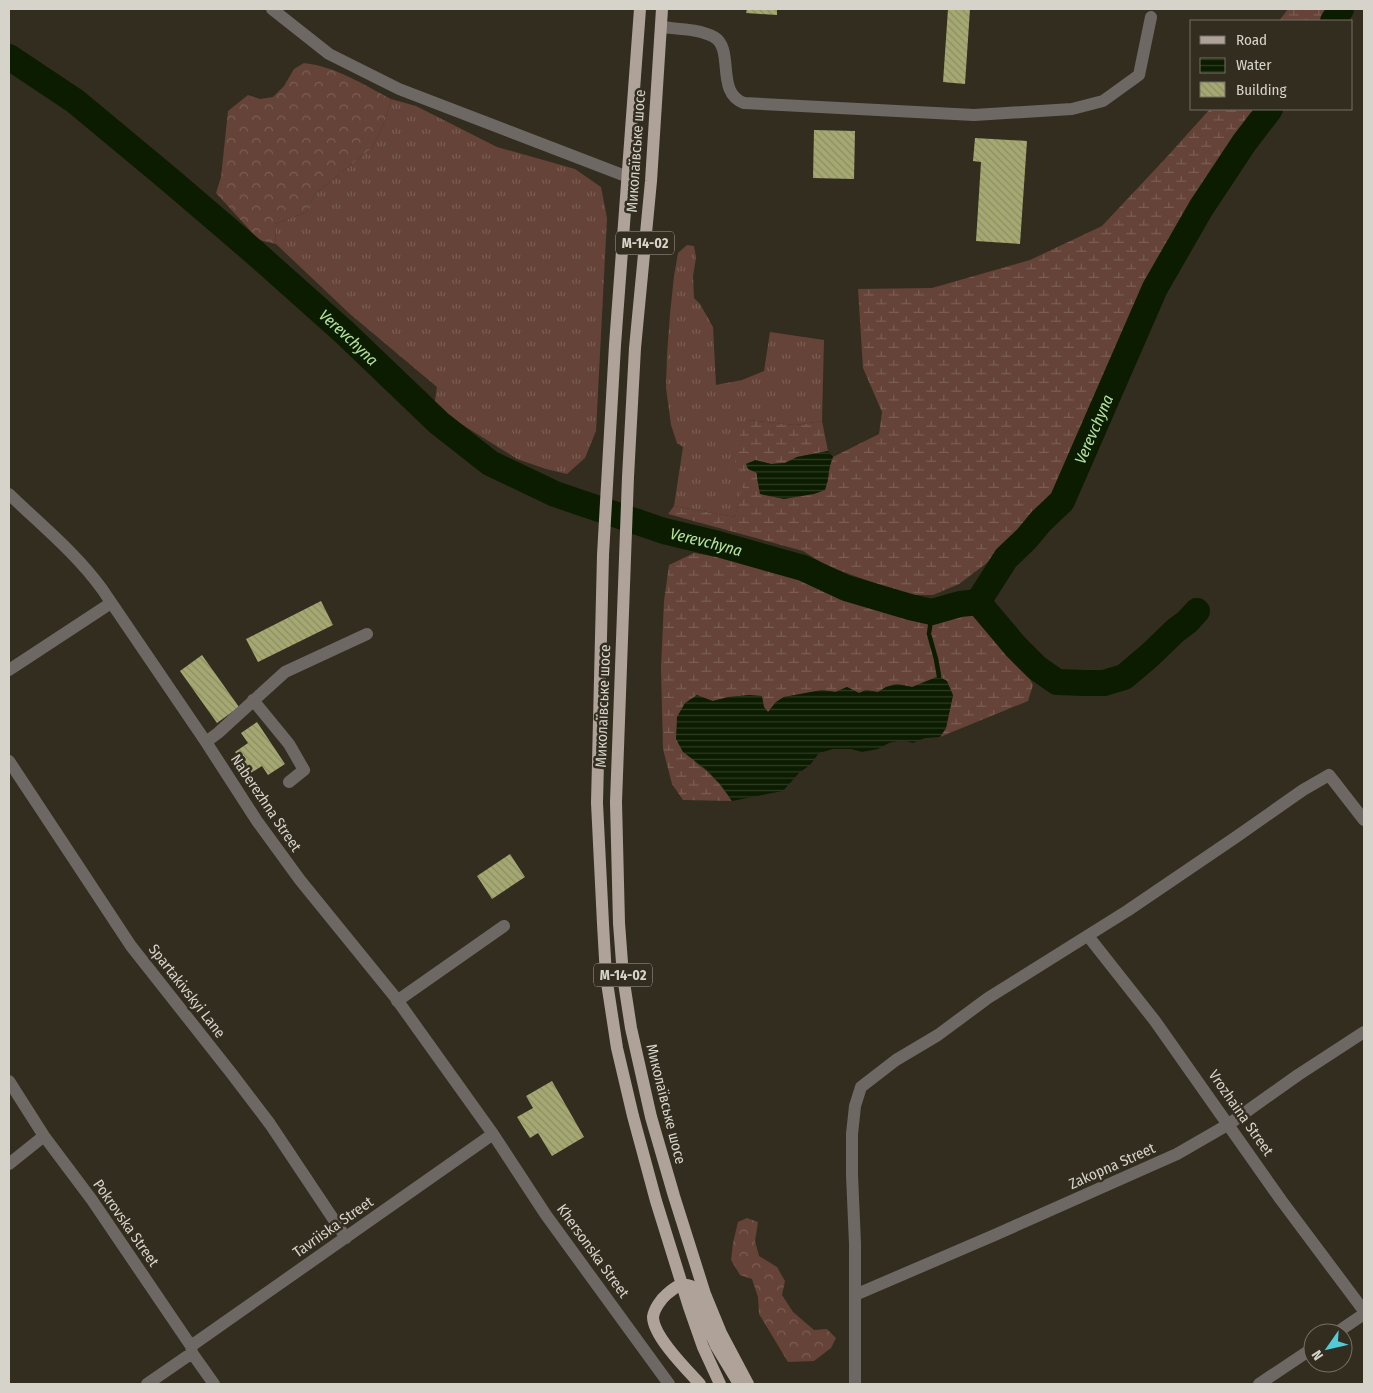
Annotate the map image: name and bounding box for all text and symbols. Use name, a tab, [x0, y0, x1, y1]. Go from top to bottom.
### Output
legend	[1190, 20, 1353, 110]
text: Road	[1236, 31, 1267, 49]
text: Water	[1236, 56, 1272, 74]
text: Building	[1236, 81, 1287, 99]
street label: Миколаївське шосе	[623, 89, 649, 213]
road number: М-14-02	[616, 232, 674, 254]
water label: Verevchyna	[315, 305, 382, 369]
water label: Verevchyna	[1070, 391, 1117, 467]
water label: Verevchyna	[668, 523, 745, 560]
street label: Миколаївське шосе	[592, 644, 614, 768]
street label: Naberezhna Street	[227, 751, 305, 855]
street label: Spartakivskyi Lane	[145, 941, 229, 1041]
road number: М-14-02	[594, 964, 652, 986]
street label: Миколаївське шосе	[642, 1042, 690, 1166]
street label: Vrozhaina Street	[1205, 1067, 1277, 1159]
street label: Zakopna Street	[1066, 1139, 1158, 1193]
street label: Pokrovska Street	[89, 1176, 163, 1270]
street label: Tavriiska Street	[289, 1193, 377, 1261]
street label: Khersonska Street	[553, 1201, 633, 1301]
north arrow	[1303, 1323, 1353, 1373]
text: N	[1308, 1347, 1327, 1363]

